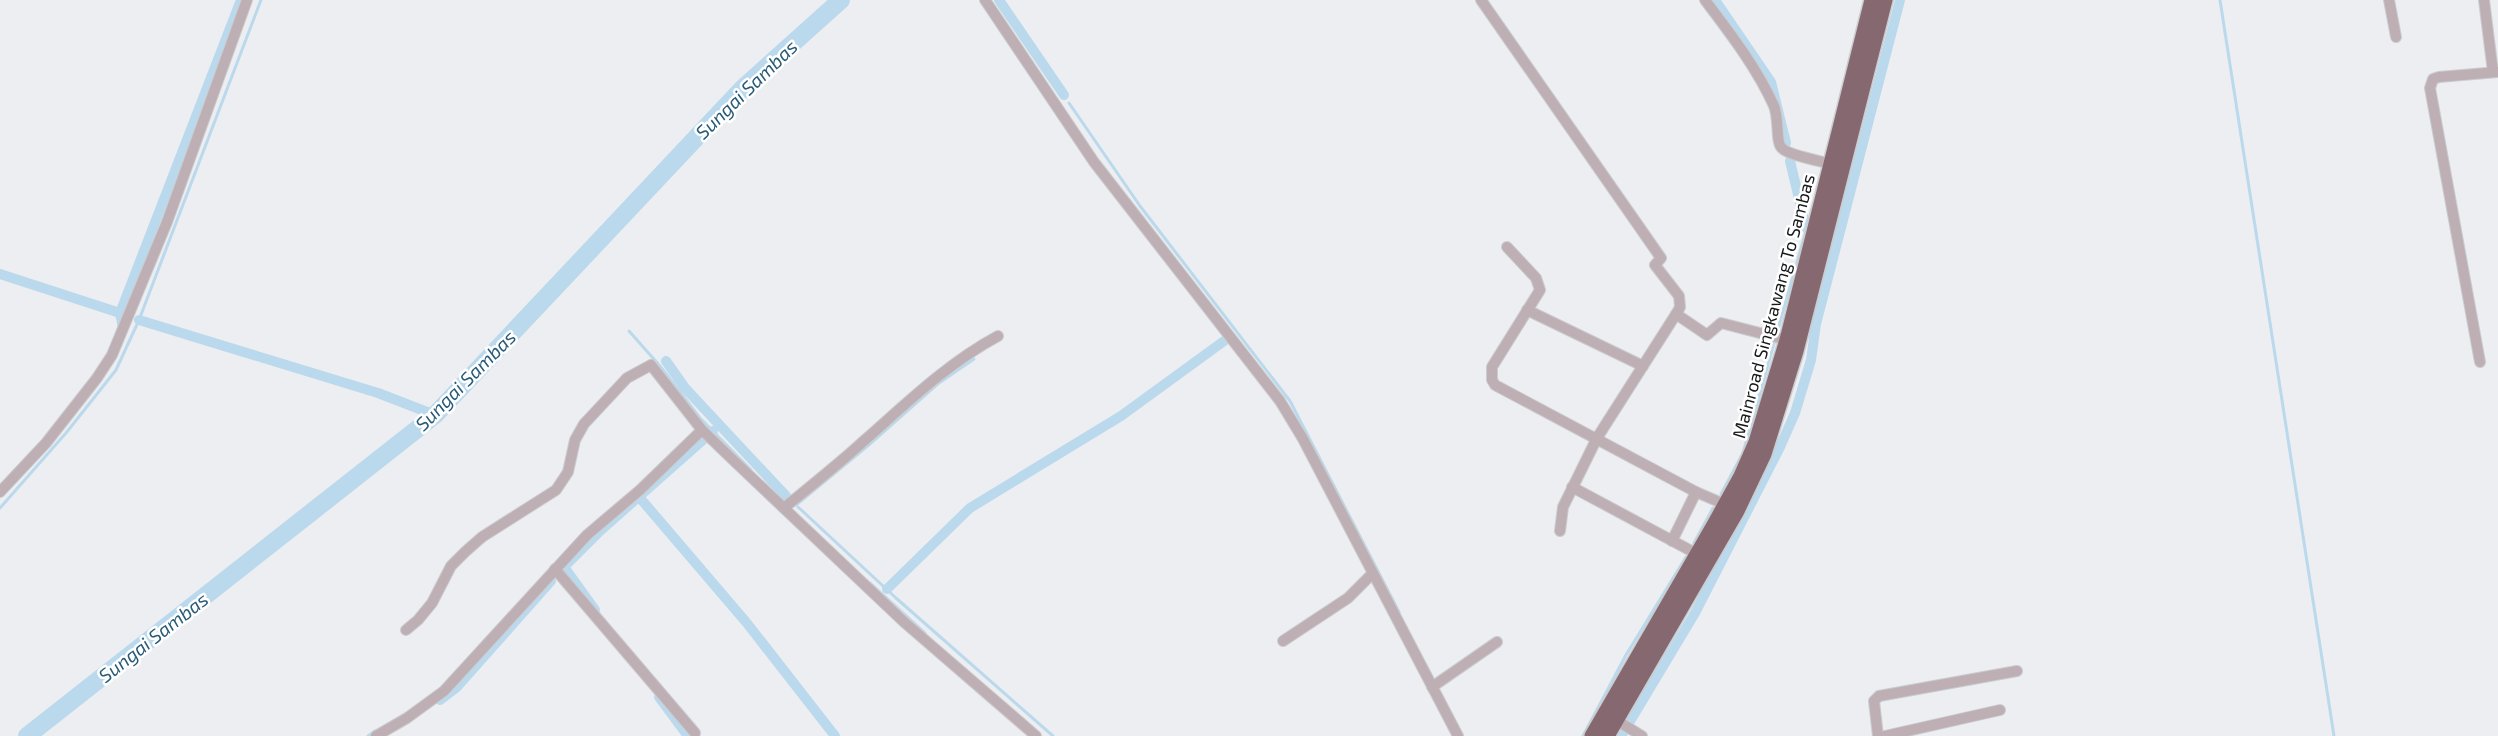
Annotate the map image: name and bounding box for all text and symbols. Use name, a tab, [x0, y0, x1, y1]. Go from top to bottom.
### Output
water label: Sungai Sambas	[690, 35, 802, 143]
street label: Mainroad Singkawang To Sambas	[1727, 172, 1819, 440]
water label: Sungai Sambas	[410, 325, 520, 435]
water label: Sungai Sambas	[94, 587, 212, 687]

